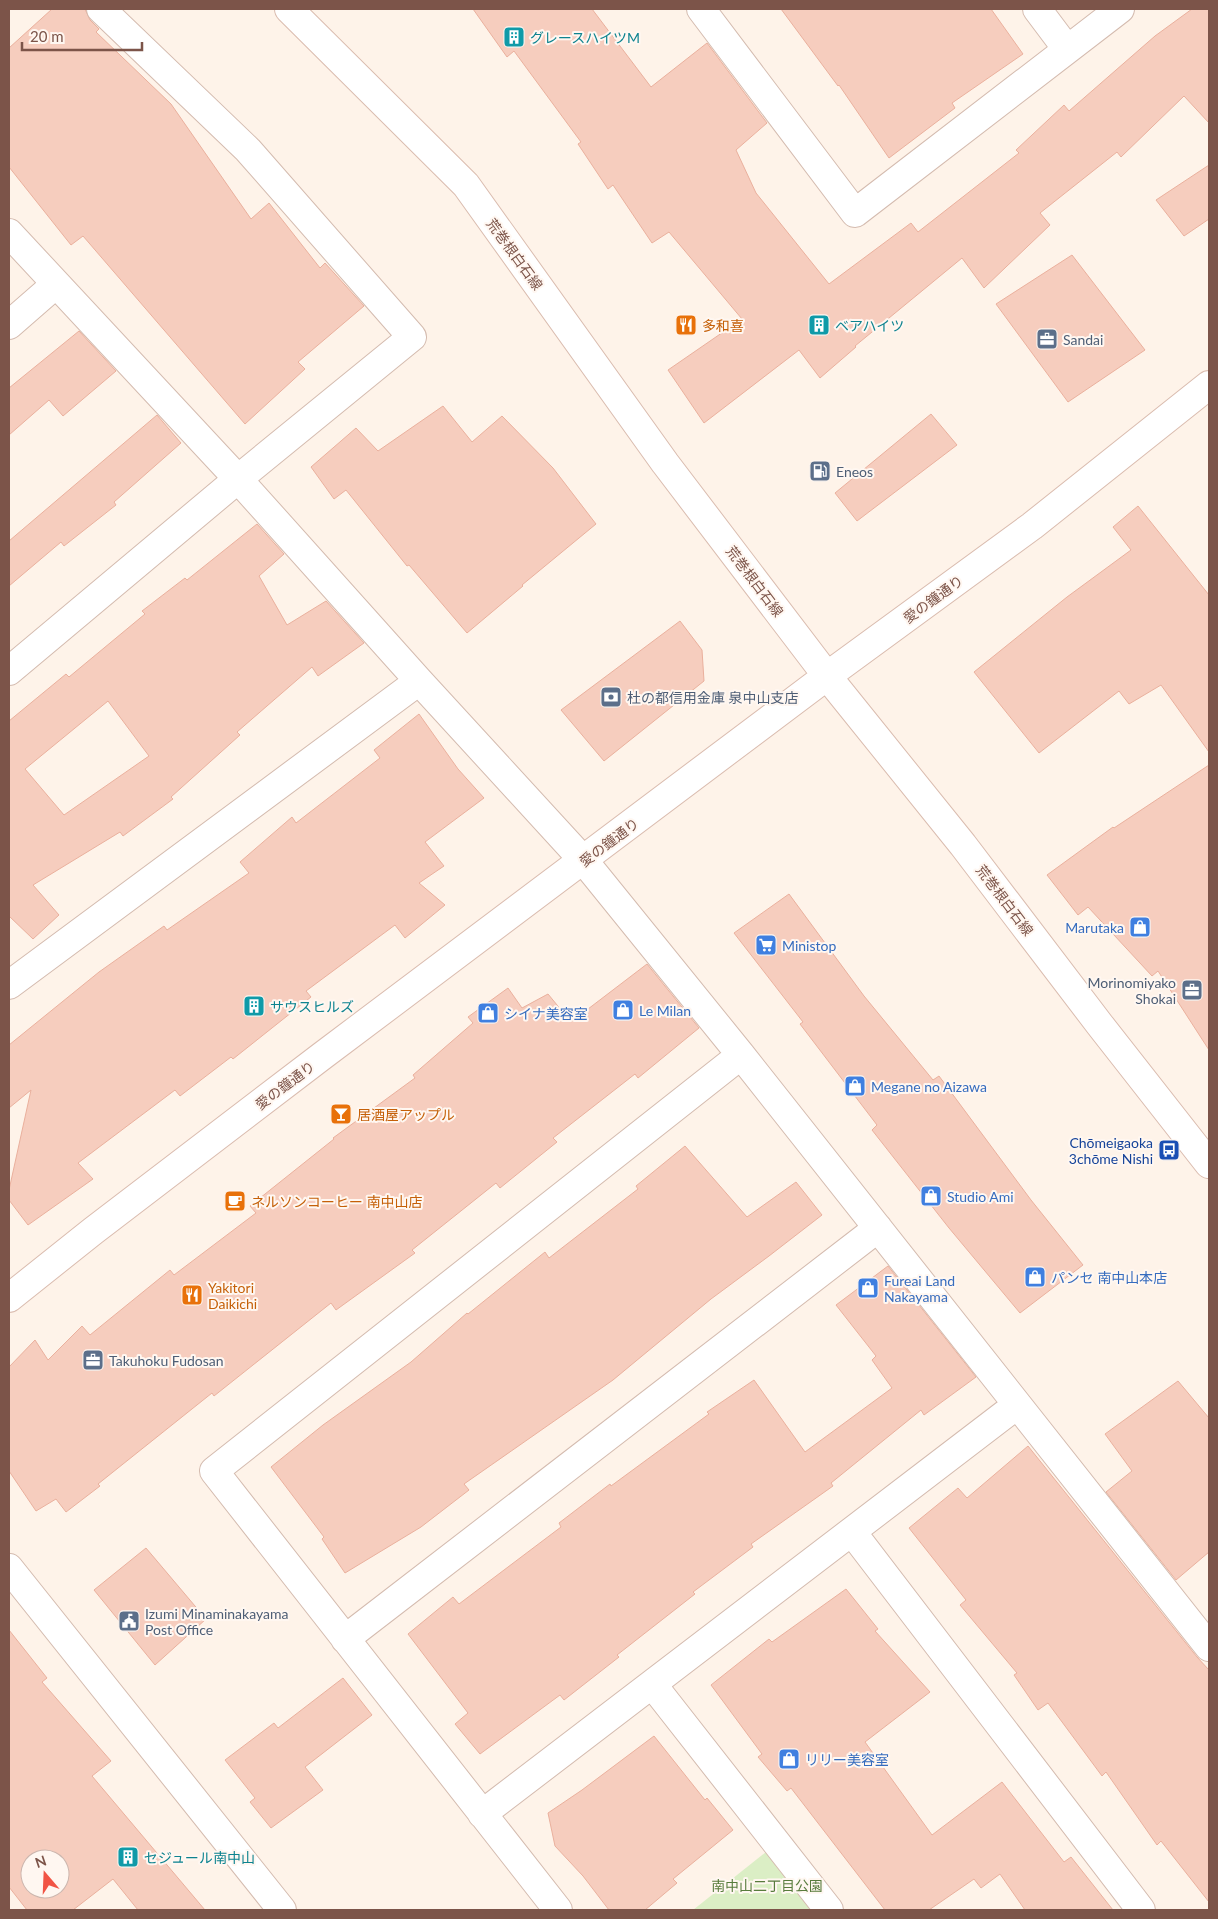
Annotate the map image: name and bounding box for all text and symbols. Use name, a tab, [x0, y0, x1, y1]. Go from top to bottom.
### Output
scale bar	[22, 20, 142, 52]
building icon: グレースハイツM	[502, 25, 526, 49]
text: 20 m	[30, 27, 64, 45]
place label: グレースハイツM	[530, 29, 640, 46]
street label: 荒巻根白石線	[483, 215, 547, 293]
restaurant icon: 多和喜	[674, 313, 698, 337]
building icon: ベアハイツ	[807, 313, 831, 337]
place label: 多和喜	[702, 317, 744, 334]
place label: ベアハイツ	[835, 317, 904, 334]
office icon: Sandai	[1035, 327, 1059, 351]
place label: Sandai	[1063, 331, 1103, 348]
fuel station icon: Eneos	[808, 459, 832, 483]
place label: Eneos	[836, 463, 873, 480]
street label: 荒巻根白石線	[723, 542, 787, 620]
street label: 愛の鐘通り	[900, 572, 966, 626]
bank icon: 杜の都信用金庫 泉中山支店	[599, 685, 623, 709]
place label: 杜の都信用金庫 泉中山支店	[627, 689, 799, 706]
street label: 愛の鐘通り	[576, 814, 642, 870]
street label: 荒巻根白石線	[973, 861, 1037, 939]
shop icon: Marutaka	[1128, 915, 1152, 939]
place label: Marutaka	[1065, 919, 1124, 936]
supermarket icon: Ministop	[754, 933, 778, 957]
place label: Ministop	[782, 937, 836, 954]
place label: Morinomiyako Shokai	[1088, 974, 1176, 1007]
office icon: Morinomiyako Shokai	[1180, 978, 1204, 1002]
building icon: サウスヒルズ	[242, 994, 266, 1018]
place label: サウスヒルズ	[270, 998, 354, 1015]
shop icon: Le Milan	[611, 998, 635, 1022]
shop icon: シイナ美容室	[476, 1001, 500, 1025]
place label: Le Milan	[639, 1002, 691, 1019]
place label: シイナ美容室	[504, 1005, 588, 1022]
street label: 愛の鐘通り	[252, 1057, 318, 1113]
shop icon: Megane no Aizawa	[843, 1074, 867, 1098]
place label: Megane no Aizawa	[871, 1078, 987, 1095]
bar icon: 居酒屋アップル	[329, 1102, 353, 1126]
place label: 居酒屋アップル	[357, 1106, 455, 1123]
place label: Chōmeigaoka 3chōme Nishi	[1069, 1134, 1153, 1167]
bus stop icon: Chōmeigaoka 3chōme Nishi	[1157, 1138, 1181, 1162]
shop icon: Studio Ami	[919, 1184, 943, 1208]
place label: Studio Ami	[947, 1188, 1014, 1205]
cafe icon: ネルソンコーヒー 南中山店	[223, 1189, 247, 1213]
place label: ネルソンコーヒー 南中山店	[251, 1193, 423, 1210]
shop icon: パンセ 南中山本店	[1023, 1265, 1047, 1289]
place label: パンセ 南中山本店	[1051, 1269, 1167, 1286]
place label: Fureai Land Nakayama	[884, 1272, 955, 1305]
shop icon: Fureai Land Nakayama	[856, 1276, 880, 1300]
place label: Yakitori Daikichi	[208, 1279, 257, 1312]
restaurant icon: Yakitori Daikichi	[180, 1283, 204, 1307]
office icon: Takuhoku Fudosan	[81, 1348, 105, 1372]
place label: Takuhoku Fudosan	[109, 1352, 224, 1369]
place label: Izumi Minaminakayama Post Office	[145, 1605, 288, 1638]
public building icon: Izumi Minaminakayama Post Office	[117, 1609, 141, 1633]
shop icon: リリー美容室	[777, 1747, 801, 1771]
place label: リリー美容室	[805, 1751, 889, 1768]
building icon: セジュール南中山	[116, 1845, 140, 1869]
north arrow	[20, 1849, 70, 1899]
place label: セジュール南中山	[144, 1849, 255, 1866]
text: N	[33, 1851, 48, 1871]
park label: 南中山二丁目公園	[711, 1877, 823, 1894]

